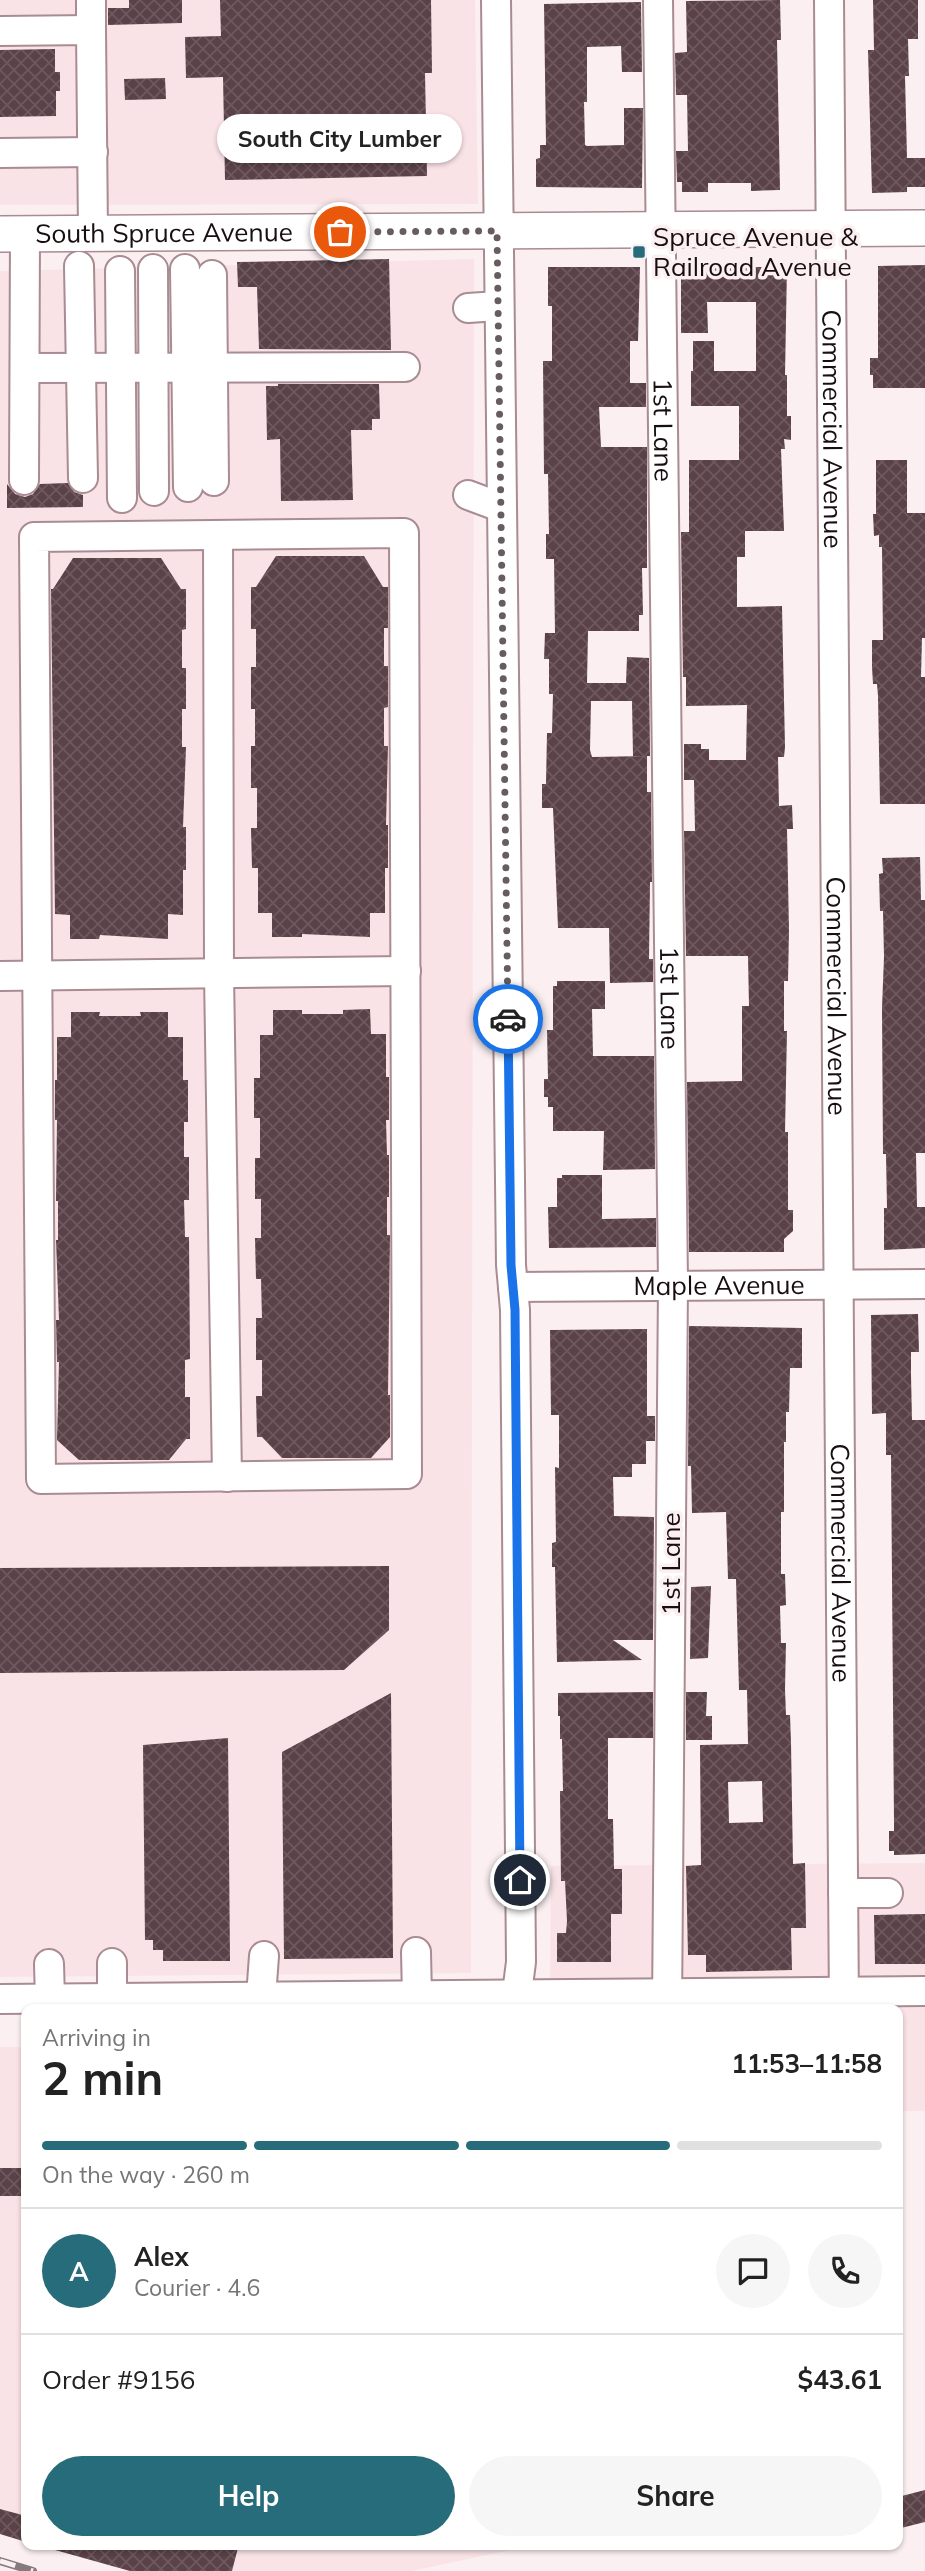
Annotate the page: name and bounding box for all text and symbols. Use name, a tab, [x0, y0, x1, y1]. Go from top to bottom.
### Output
callout: South City Lumber	[218, 113, 462, 162]
text: South City Lumber	[238, 124, 441, 153]
pin	[310, 202, 370, 262]
icon: bag	[321, 213, 359, 251]
street label: South Spruce Avenue	[35, 215, 293, 250]
place label: Spruce Avenue & Railroad Avenue	[653, 220, 858, 283]
marker: Spruce Avenue & Railroad Avenue	[631, 244, 647, 260]
street label: Commercial Avenue	[815, 309, 850, 549]
street label: 1st Lane	[646, 378, 681, 482]
street label: Commercial Avenue	[820, 876, 854, 1116]
street label: 1st Lane	[653, 946, 687, 1050]
courier	[473, 984, 543, 1054]
icon: car	[489, 1000, 527, 1038]
street label: Maple Avenue	[633, 1268, 805, 1302]
street label: Commercial Avenue	[824, 1443, 859, 1683]
street label: 1st Lane	[654, 1512, 687, 1616]
pin	[490, 1850, 550, 1910]
icon: home	[501, 1861, 539, 1899]
text: Arriving in	[42, 2023, 151, 2052]
text: 11:53–11:58	[731, 2047, 882, 2080]
text: 2 min	[42, 2049, 163, 2107]
text: On the way · 260 m	[42, 2160, 250, 2189]
button: chat	[716, 2234, 790, 2308]
button: phone	[808, 2234, 882, 2308]
text: Alex	[134, 2240, 189, 2273]
text: A	[69, 2255, 89, 2288]
text: Courier · 4.6	[134, 2273, 260, 2302]
text: Order #9156	[42, 2363, 195, 2396]
text: $43.61	[798, 2363, 882, 2396]
button: Help	[42, 2456, 455, 2536]
button: Share	[469, 2456, 882, 2536]

